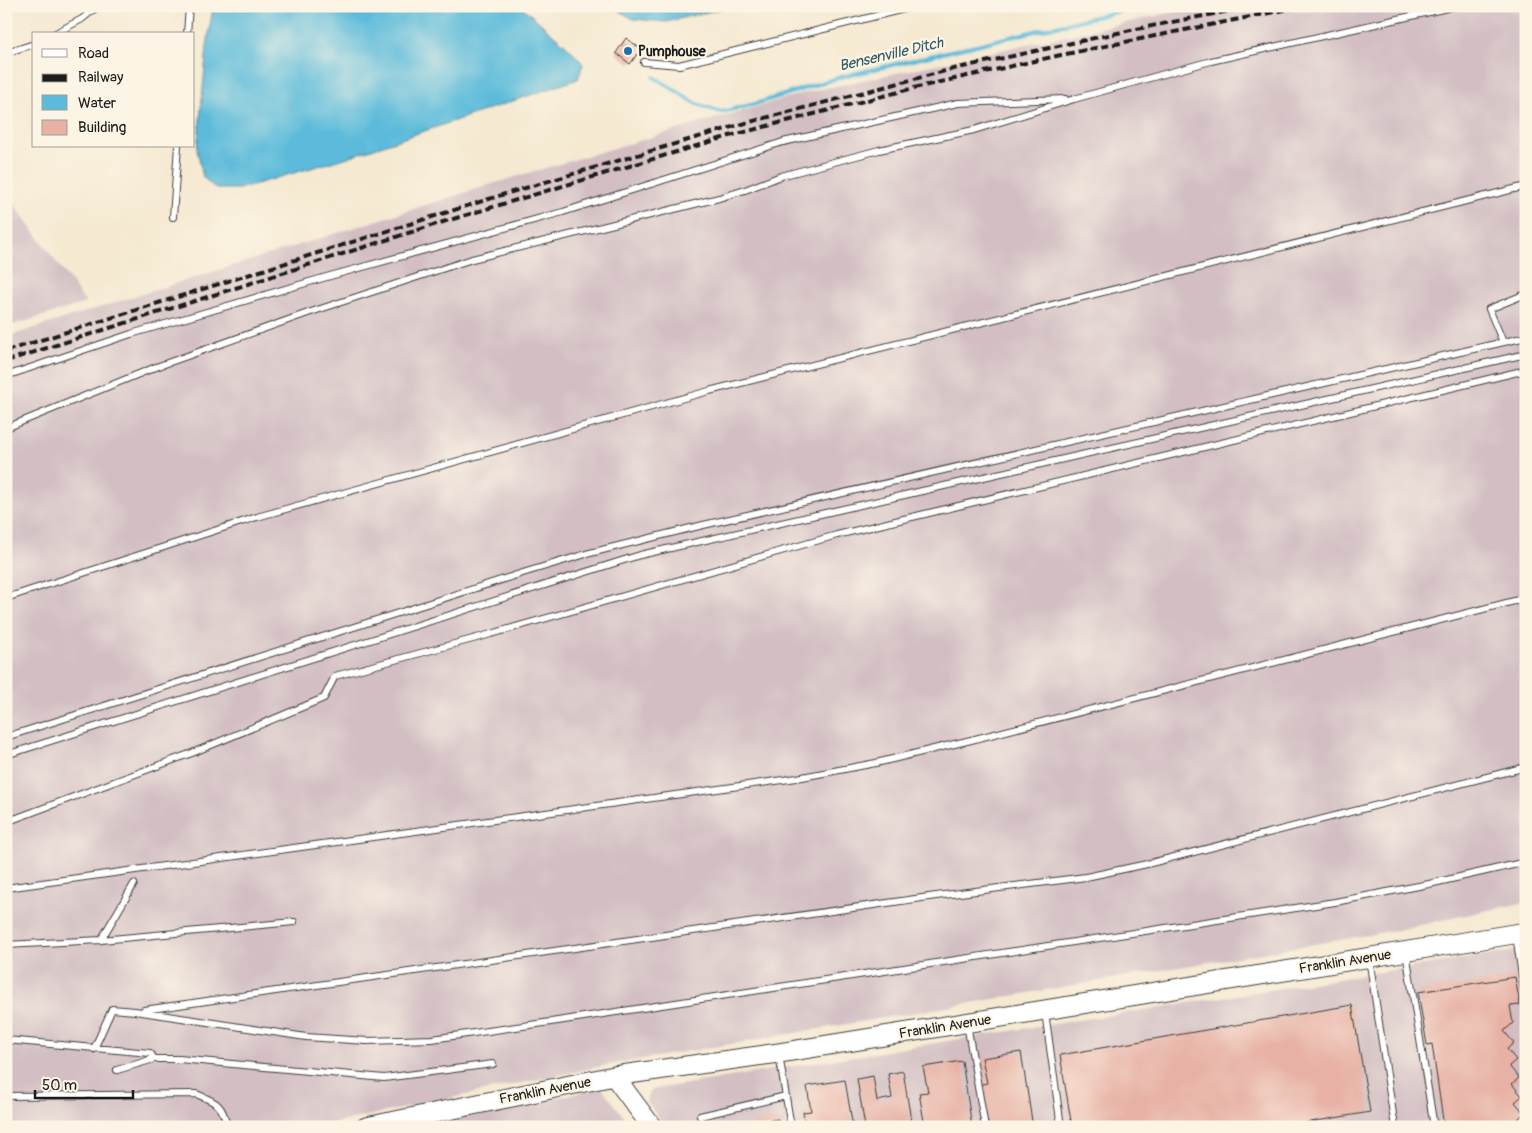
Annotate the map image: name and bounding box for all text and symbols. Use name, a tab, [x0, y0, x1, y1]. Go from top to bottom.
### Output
legend	[32, 32, 195, 148]
water label: Bensenville Ditch	[837, 33, 946, 76]
place label: Pumphouse	[638, 43, 707, 60]
text: Road	[78, 44, 109, 63]
marker: Pumphouse	[622, 45, 634, 57]
text: Railway	[78, 68, 124, 87]
text: Water	[78, 94, 117, 113]
text: Building	[78, 118, 126, 137]
street label: Franklin Avenue	[1298, 946, 1392, 977]
street label: Franklin Avenue	[898, 1011, 992, 1042]
scale bar	[35, 1068, 132, 1100]
street label: Franklin Avenue	[498, 1073, 592, 1108]
text: 50 m	[42, 1076, 77, 1095]

